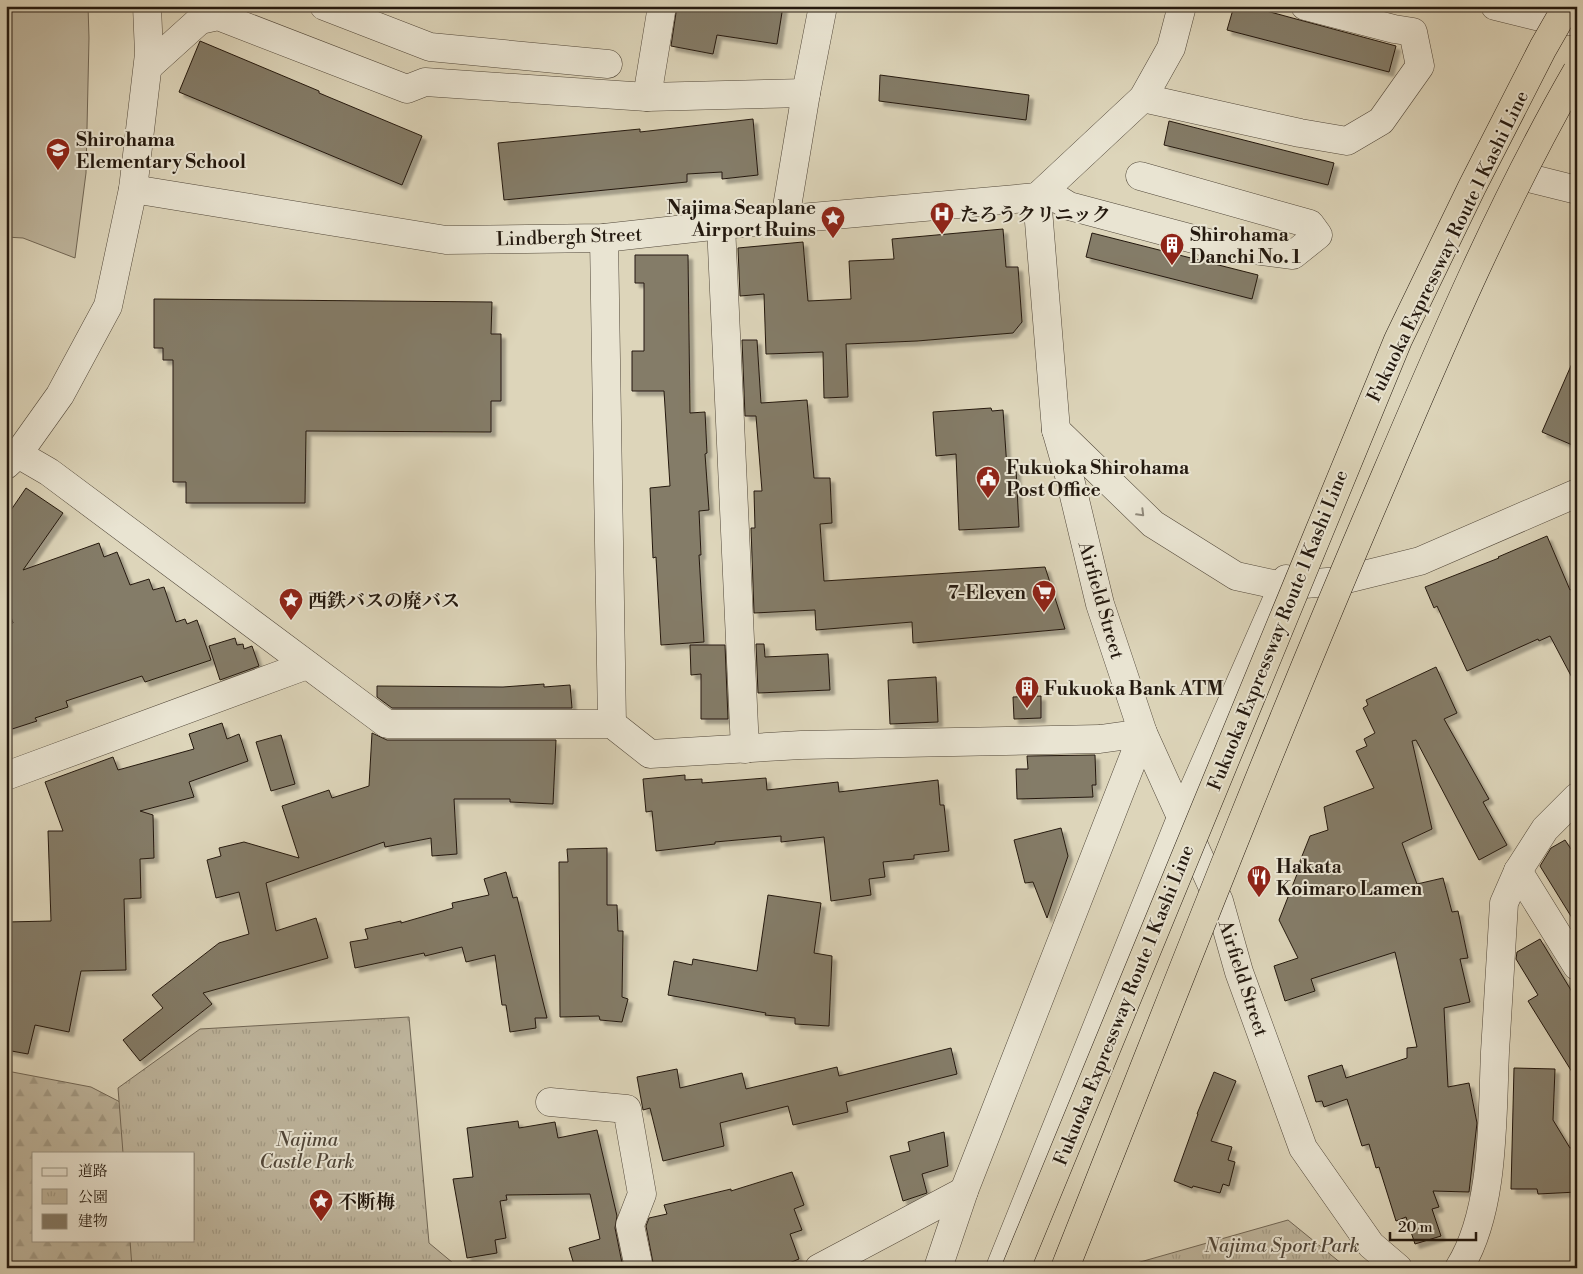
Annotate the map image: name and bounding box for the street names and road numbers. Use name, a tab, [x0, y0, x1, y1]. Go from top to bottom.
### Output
street label: Fukuoka Expressway Route 1 Kashi Line	[1362, 87, 1534, 406]
street label: Lindbergh Street	[496, 222, 643, 252]
street label: Fukuoka Expressway Route 1 Kashi Line	[1202, 466, 1353, 794]
street label: Airfield Street	[1073, 538, 1129, 662]
street label: Fukuoka Expressway Route 1 Kashi Line	[1048, 841, 1199, 1169]
street label: Airfield Street	[1213, 916, 1273, 1040]

